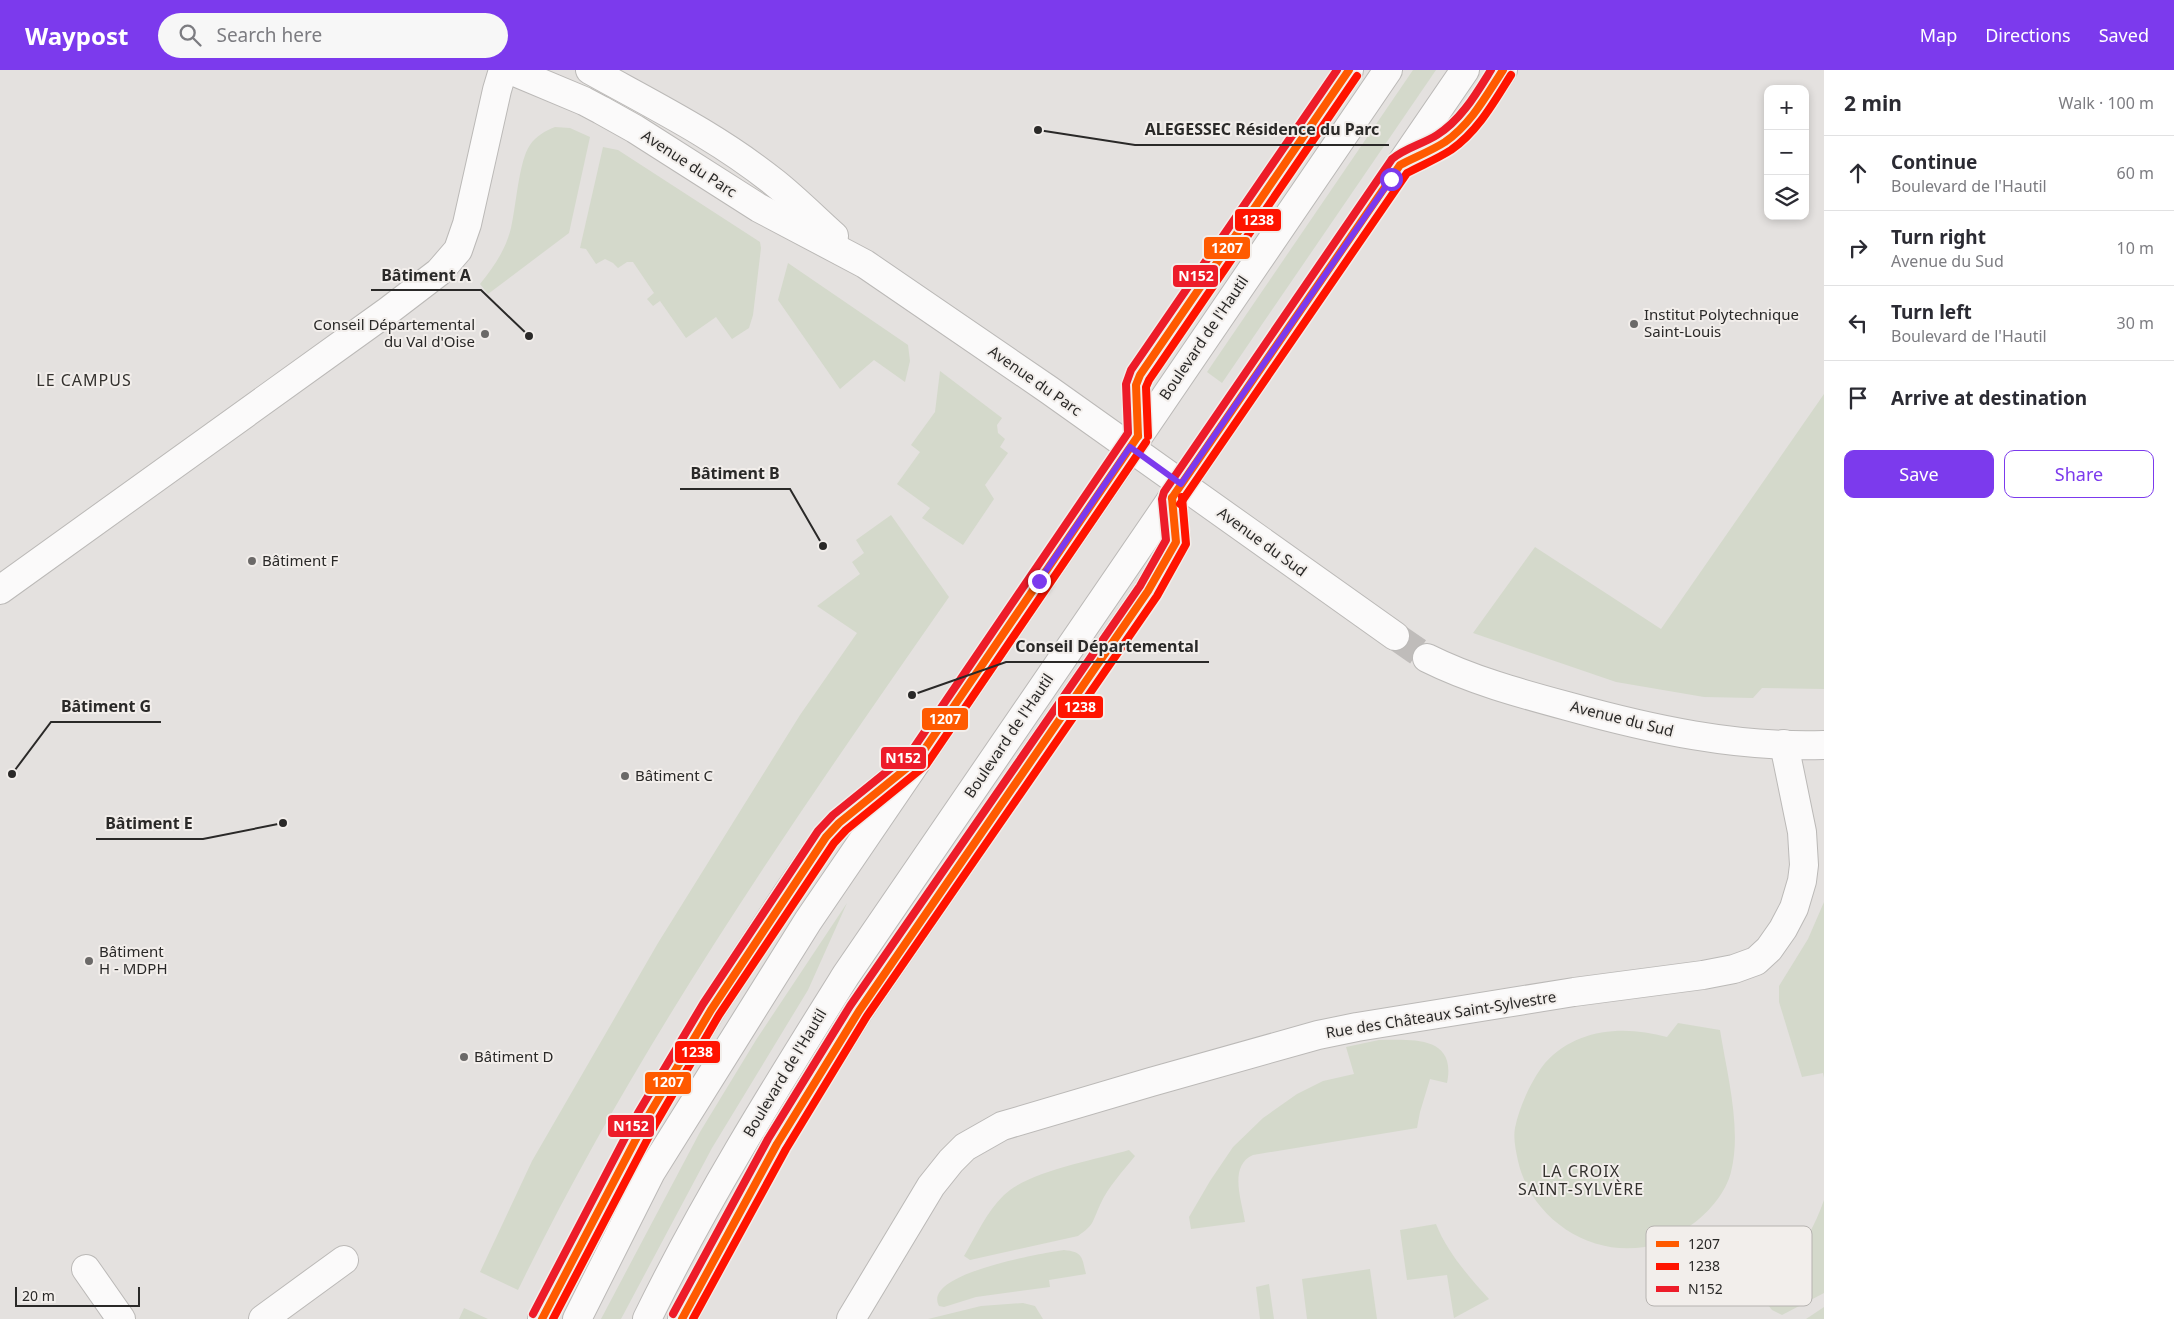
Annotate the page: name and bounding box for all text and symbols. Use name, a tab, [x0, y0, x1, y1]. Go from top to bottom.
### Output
search box	[158, 13, 508, 58]
text: Waypost	[25, 19, 128, 52]
icon: search	[176, 21, 204, 49]
text: Search here	[216, 22, 322, 48]
text: Map	[1920, 23, 1957, 47]
text: Directions	[1985, 23, 2071, 47]
text: Saved	[2099, 23, 2149, 47]
map controls	[1764, 85, 1809, 220]
button: +	[1764, 85, 1809, 130]
text: 2 min	[1844, 89, 1902, 117]
text: Walk · 100 m	[2059, 92, 2154, 114]
callout: ALEGESSEC Résidence du Parc	[1135, 114, 1389, 145]
text: ALEGESSEC Résidence du Parc	[1145, 118, 1379, 140]
street label: Avenue du Parc	[638, 125, 741, 201]
button: −	[1764, 130, 1809, 175]
text: Continue	[1891, 149, 1977, 175]
icon: ahead	[1844, 159, 1872, 187]
text: 60 m	[2117, 162, 2154, 184]
route start	[1380, 168, 1403, 191]
button: layers	[1764, 175, 1809, 220]
text: Boulevard de l'Hautil	[1891, 175, 2047, 197]
line badge: 1238	[1234, 208, 1282, 232]
text: 1238	[1242, 210, 1274, 229]
text: Turn right	[1891, 224, 1986, 250]
icon: right	[1844, 234, 1872, 262]
line badge: 1207	[1203, 236, 1251, 260]
text: 10 m	[2117, 237, 2154, 259]
text: 1207	[1211, 238, 1243, 257]
text: Avenue du Sud	[1891, 250, 2004, 272]
callout: Bâtiment A	[371, 259, 481, 290]
text: Bâtiment A	[381, 264, 472, 286]
line badge: N152	[1172, 264, 1219, 288]
text: N152	[1178, 266, 1214, 285]
street label: Boulevard de l'Hautil	[1154, 271, 1252, 404]
text: Turn left	[1891, 299, 1972, 325]
place label: Institut Polytechnique Saint-Louis	[1644, 304, 1799, 341]
icon: left	[1844, 309, 1872, 337]
text: 30 m	[2117, 312, 2154, 334]
place label: Conseil Départemental du Val d'Oise	[313, 314, 475, 351]
marker: Institut Polytechnique Saint-Louis	[1628, 318, 1640, 330]
text: Boulevard de l'Hautil	[1891, 325, 2047, 347]
marker: Conseil Départemental du Val d'Oise	[479, 328, 491, 340]
street label: Avenue du Parc	[985, 341, 1086, 420]
district label: LE CAMPUS	[36, 369, 132, 391]
icon: arrive	[1844, 384, 1872, 412]
text: Arrive at destination	[1891, 385, 2087, 411]
button: Save	[1844, 450, 1994, 498]
button: Share	[2004, 450, 2154, 498]
callout: Bâtiment B	[680, 458, 790, 489]
text: Bâtiment B	[690, 462, 780, 484]
street label: Avenue du Sud	[1214, 502, 1311, 580]
place label: Bâtiment F	[262, 550, 339, 570]
marker: Bâtiment F	[246, 555, 258, 567]
route end	[1028, 570, 1051, 593]
callout: Conseil Départemental	[1006, 631, 1209, 662]
text: Conseil Départemental	[1015, 635, 1199, 657]
street label: Boulevard de l'Hautil	[959, 669, 1057, 802]
callout: Bâtiment G	[51, 691, 161, 722]
text: Bâtiment G	[61, 695, 151, 717]
line badge: 1238	[1057, 695, 1104, 719]
street label: Avenue du Sud	[1569, 696, 1676, 741]
text: 1238	[1064, 697, 1096, 716]
line badge: 1207	[921, 707, 969, 731]
text: 1207	[929, 709, 961, 728]
line badge: N152	[880, 746, 927, 770]
text: N152	[885, 748, 921, 767]
place label: Bâtiment C	[635, 765, 714, 785]
marker: Bâtiment C	[619, 770, 631, 782]
callout: Bâtiment E	[96, 808, 203, 839]
text: Bâtiment E	[105, 812, 193, 834]
place label: Bâtiment H - MDPH	[99, 941, 168, 978]
marker: Bâtiment H - MDPH	[83, 955, 95, 967]
street label: Rue des Châteaux Saint-Sylvestre	[1324, 986, 1558, 1042]
street label: Boulevard de l'Hautil	[738, 1005, 830, 1140]
line badge: 1238	[674, 1040, 721, 1064]
text: 1238	[681, 1042, 713, 1061]
place label: Bâtiment D	[474, 1046, 554, 1066]
marker: Bâtiment D	[458, 1051, 470, 1063]
line badge: 1207	[644, 1071, 692, 1095]
text: 1207	[652, 1072, 684, 1091]
line badge: N152	[607, 1114, 655, 1138]
text: N152	[613, 1116, 649, 1135]
district label: LA CROIX SAINT-SYLVÈRE	[1518, 1160, 1644, 1200]
legend	[1646, 1226, 1812, 1306]
text: 1207	[1688, 1234, 1720, 1253]
text: 1238	[1688, 1256, 1720, 1275]
text: N152	[1688, 1279, 1723, 1298]
scale bar	[15, 1284, 140, 1307]
text: 20 m	[22, 1286, 55, 1305]

